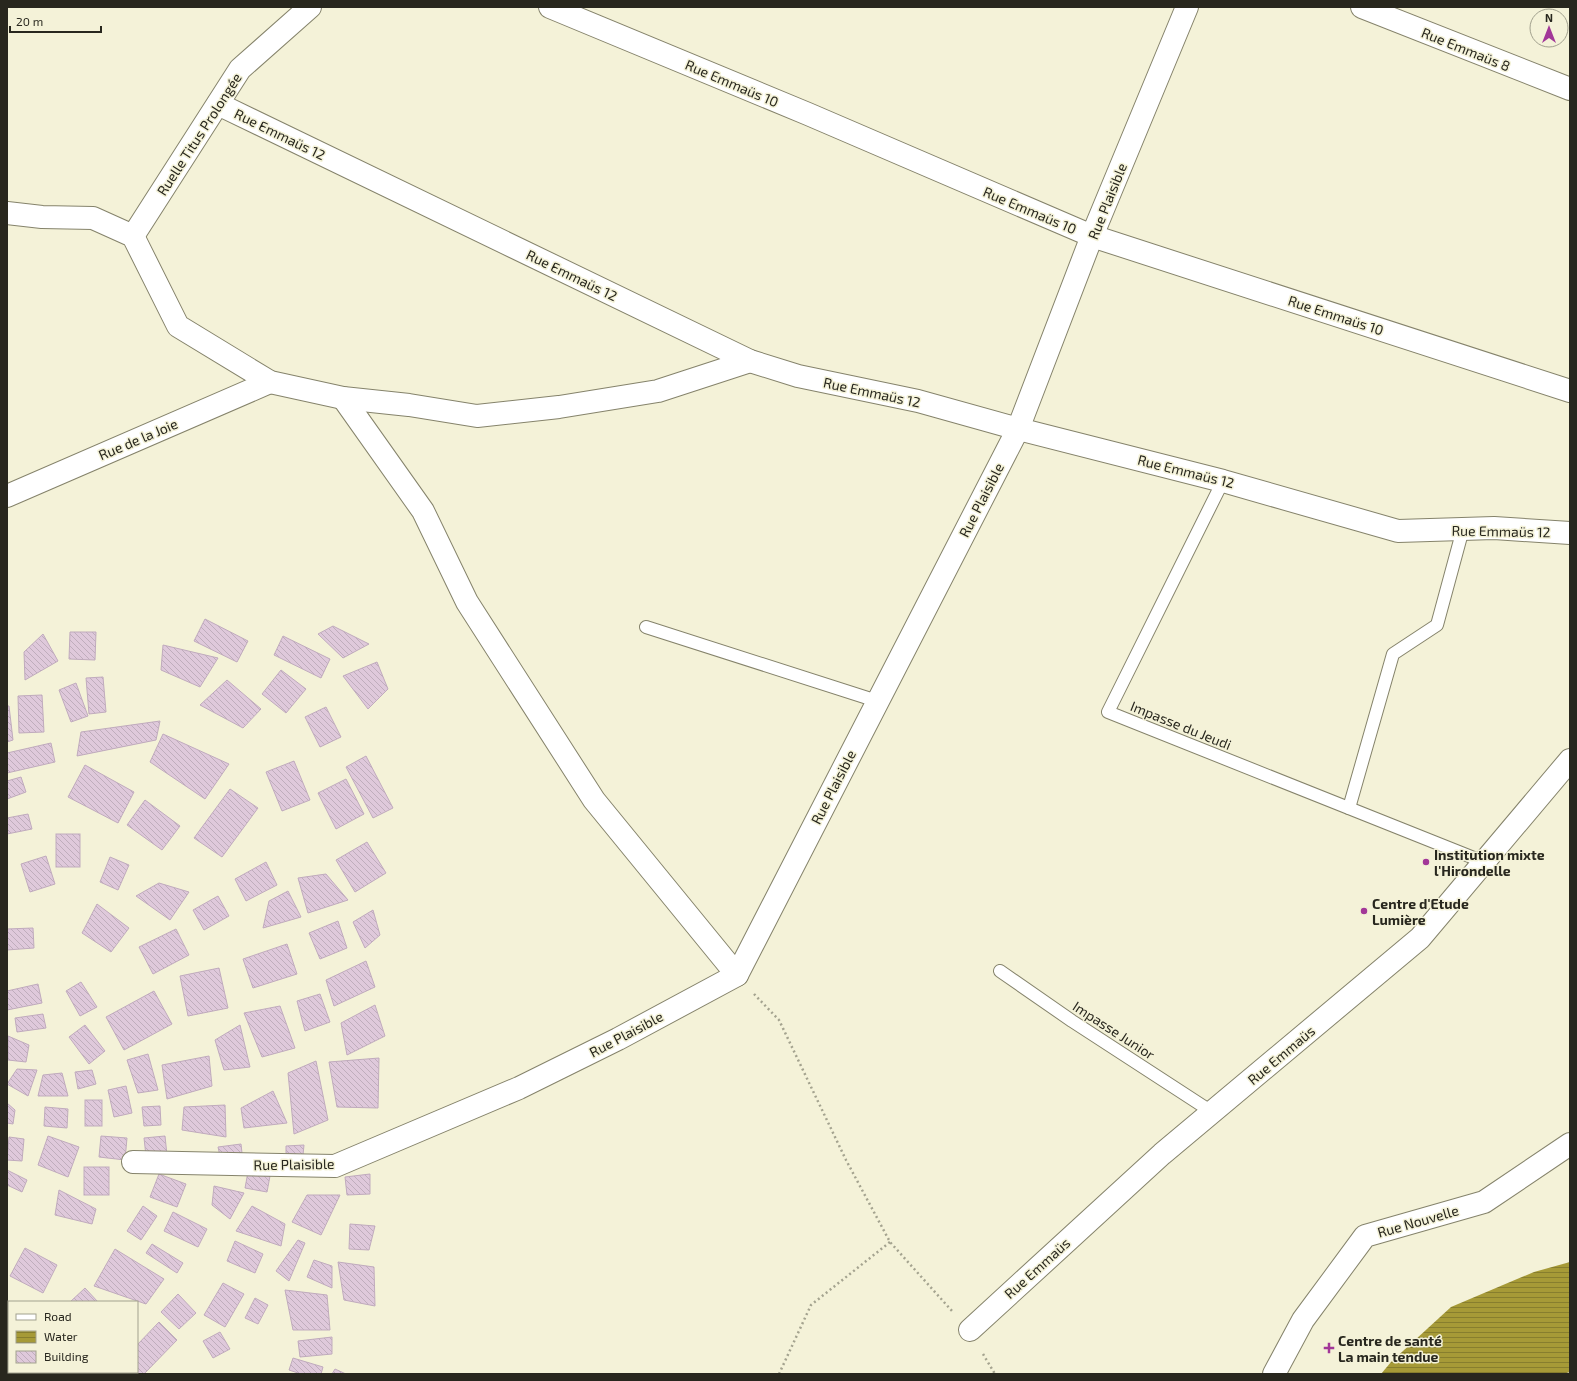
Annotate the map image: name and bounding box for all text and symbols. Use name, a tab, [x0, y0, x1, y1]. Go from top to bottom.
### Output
scale bar	[10, 8, 101, 34]
north arrow	[1529, 8, 1569, 48]
text: N	[1545, 11, 1553, 24]
text: 20 m	[16, 14, 43, 28]
street label: Rue Emmaüs 8	[1419, 24, 1513, 74]
street label: Rue Emmaüs 10	[683, 56, 781, 110]
street label: Ruelle Titus Prolongée	[153, 70, 245, 198]
street label: Rue Emmaüs 12	[232, 105, 328, 163]
street label: Rue Plaisible	[1084, 160, 1130, 242]
street label: Rue Emmaüs 10	[981, 183, 1079, 237]
street label: Rue Emmaüs 12	[524, 246, 620, 304]
street label: Rue Emmaüs 10	[1286, 292, 1386, 338]
street label: Rue Emmaüs 12	[822, 373, 922, 411]
street label: Rue de la Joie	[96, 415, 180, 463]
street label: Rue Emmaüs 12	[1136, 451, 1236, 491]
street label: Rue Plaisible	[955, 460, 1007, 540]
street label: Rue Emmaüs 12	[1451, 522, 1551, 540]
street label: Impasse du Jeudi	[1128, 697, 1234, 753]
street label: Rue Plaisible	[807, 747, 859, 827]
place label: Institution mixte l'Hirondelle	[1434, 846, 1545, 879]
marker: Institution mixte l'Hirondelle	[1421, 857, 1431, 867]
place label: Centre d'Etude Lumière	[1372, 895, 1469, 928]
marker: Centre d'Etude Lumière	[1359, 906, 1369, 916]
street label: Impasse Junior	[1070, 997, 1158, 1063]
street label: Rue Plaisible	[586, 1007, 666, 1061]
street label: Rue Emmaüs	[1244, 1022, 1318, 1088]
street label: Rue Plaisible	[253, 1155, 335, 1173]
street label: Rue Nouvelle	[1375, 1201, 1461, 1241]
street label: Rue Emmaüs	[1001, 1234, 1073, 1302]
legend	[8, 1301, 138, 1373]
text: Road	[44, 1309, 72, 1323]
text: Water	[44, 1329, 78, 1343]
place label: Centre de santé La main tendue	[1338, 1332, 1442, 1365]
marker: Centre de santé La main tendue	[1323, 1342, 1335, 1354]
text: Building	[44, 1349, 89, 1363]

